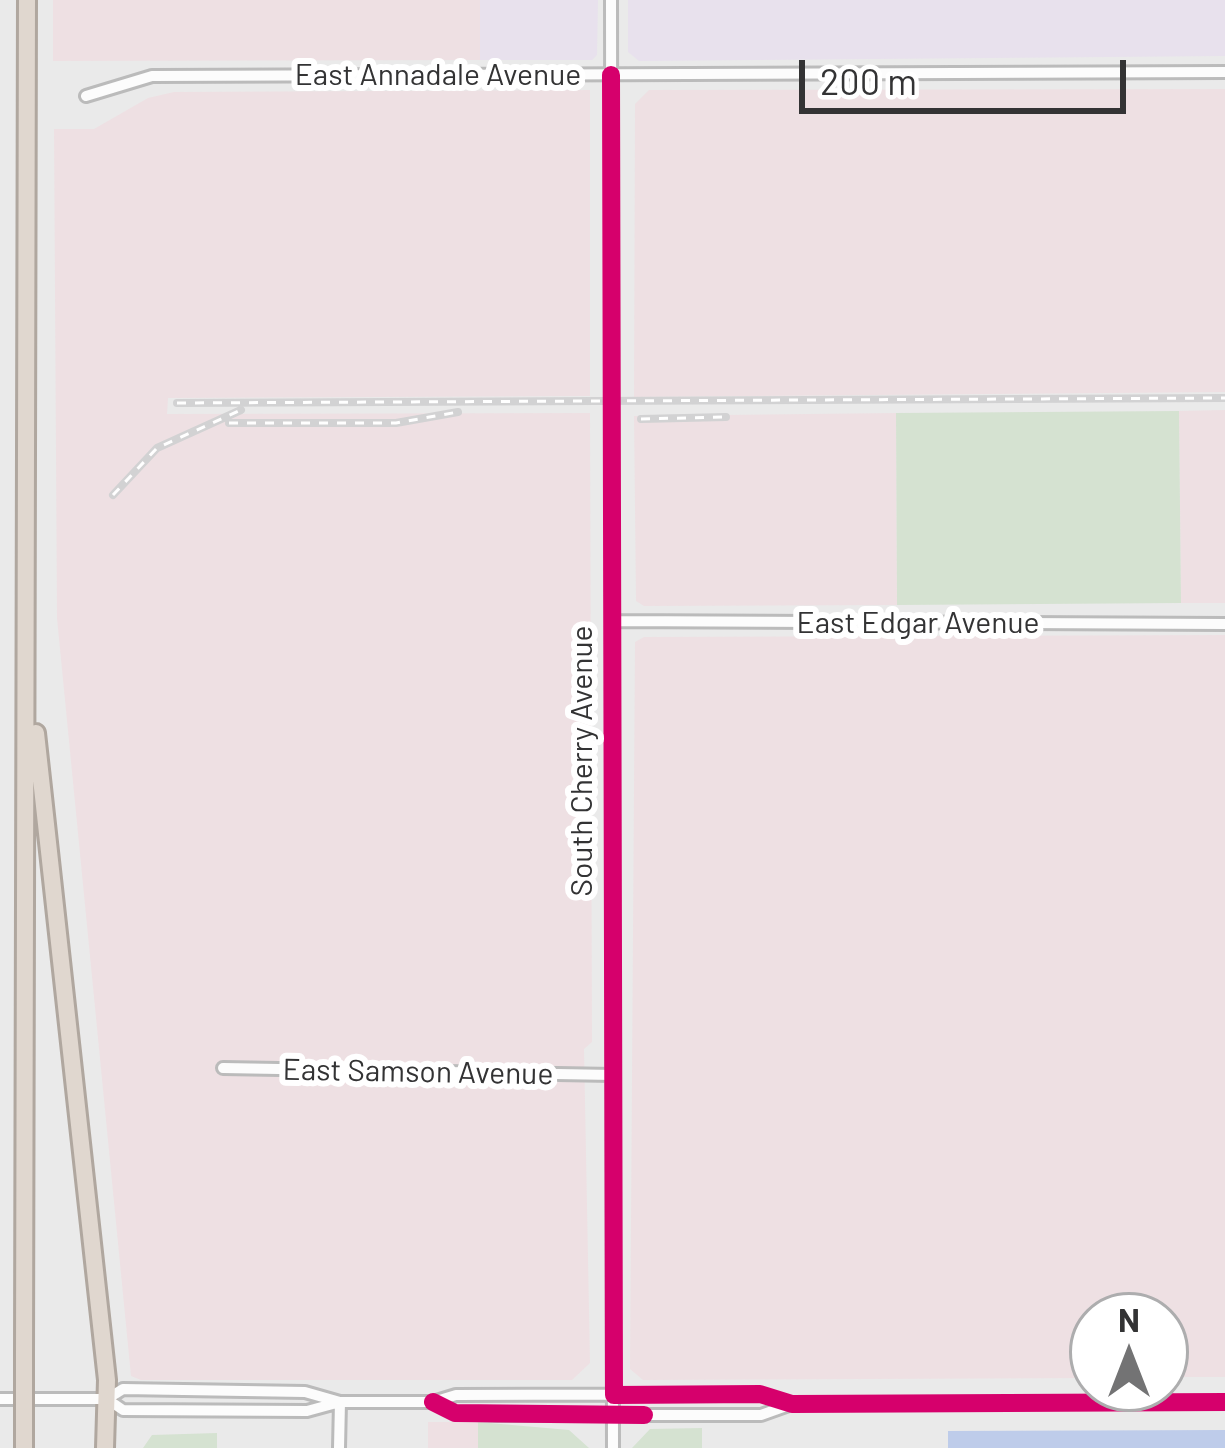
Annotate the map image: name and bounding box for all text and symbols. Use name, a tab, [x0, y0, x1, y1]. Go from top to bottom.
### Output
scale bar	[805, 36, 1132, 110]
street label: East Annadale Avenue	[295, 57, 581, 93]
text: 200 m	[820, 59, 917, 102]
street label: East Edgar Avenue	[797, 605, 1039, 641]
street label: South Cherry Avenue	[564, 625, 600, 897]
street label: East Samson Avenue	[282, 1052, 554, 1092]
north arrow	[1069, 1292, 1189, 1412]
text: N	[1118, 1299, 1140, 1339]

